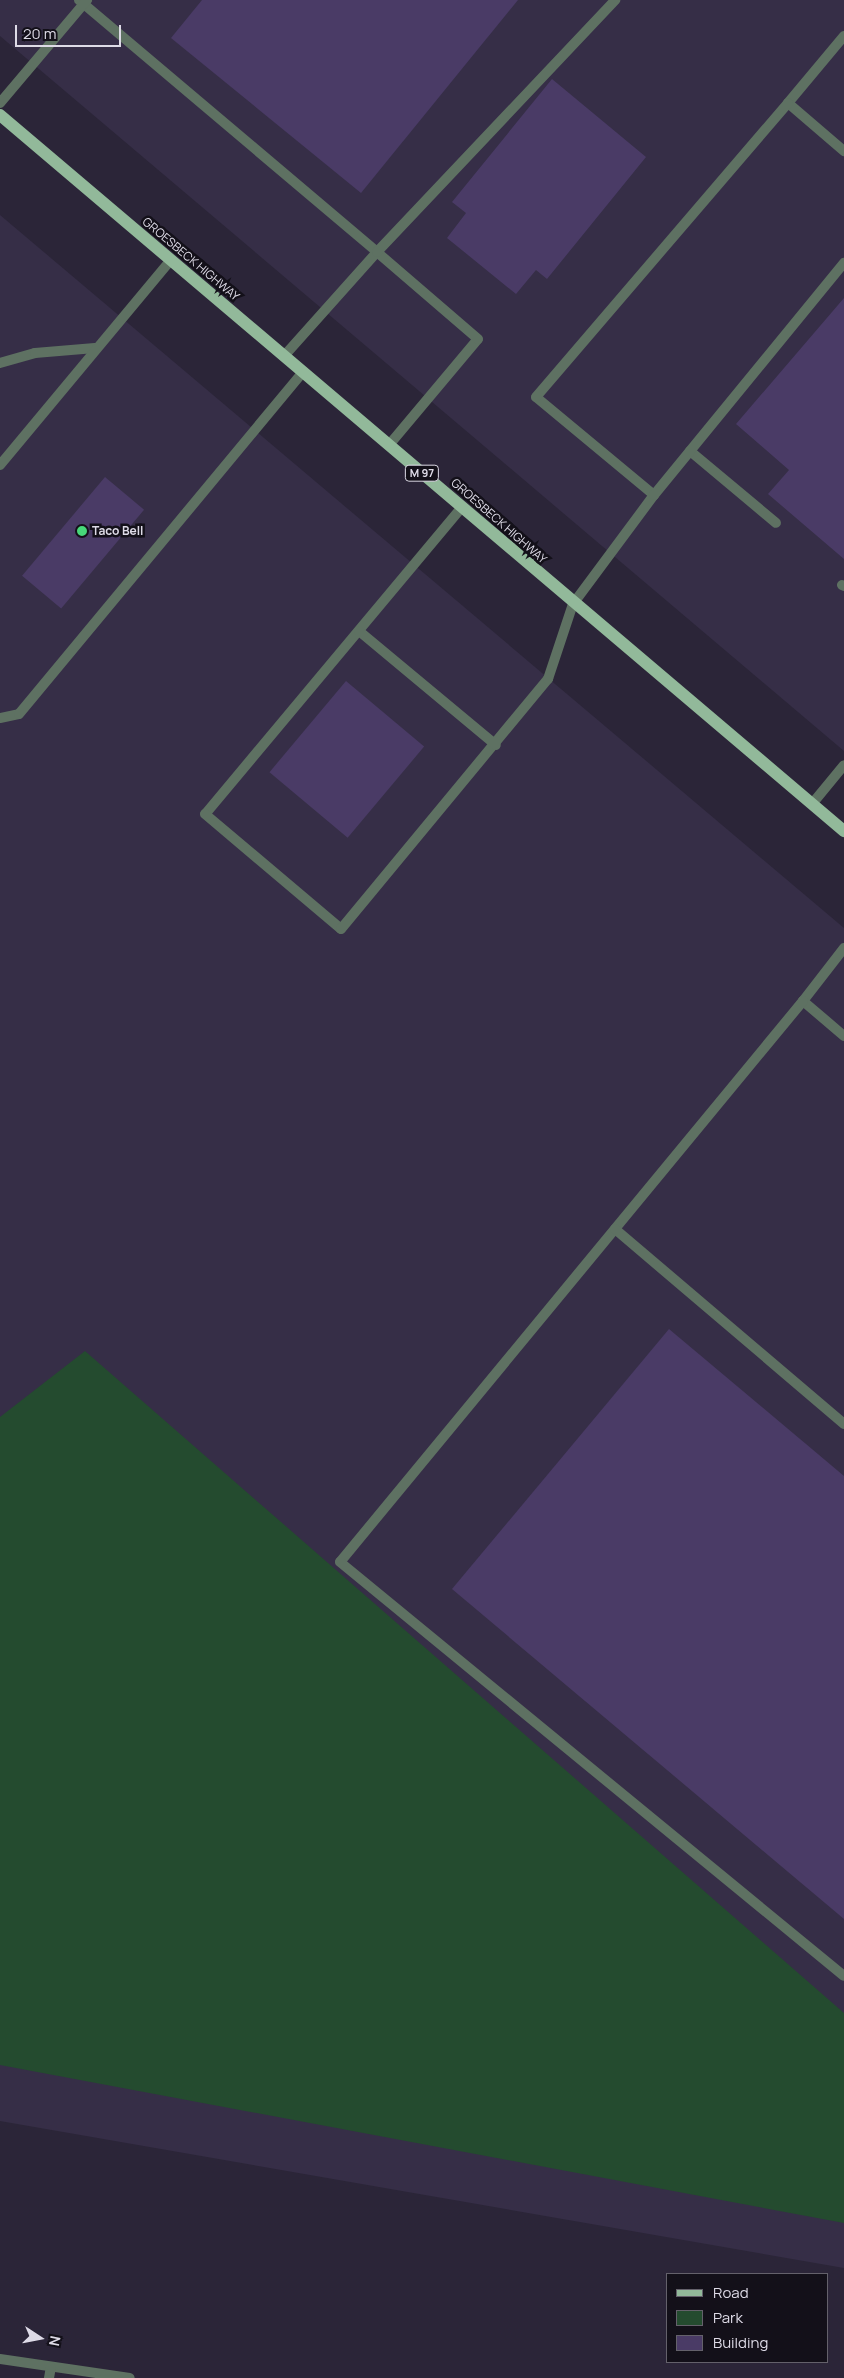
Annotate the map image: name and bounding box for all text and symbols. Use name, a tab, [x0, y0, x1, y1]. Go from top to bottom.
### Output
scale bar	[18, 15, 124, 47]
text: 20 m	[23, 23, 56, 44]
street label: GROESBECK HIGHWAY	[140, 214, 242, 304]
road number: M 97	[404, 464, 440, 482]
street label: GROESBECK HIGHWAY	[448, 475, 550, 567]
place label: Taco Bell	[92, 524, 143, 538]
marker: Taco Bell	[76, 525, 88, 537]
legend	[666, 2273, 829, 2363]
text: Road	[713, 2282, 749, 2303]
text: Park	[713, 2307, 743, 2328]
north arrow	[15, 2313, 65, 2363]
text: Building	[713, 2332, 768, 2353]
text: N	[45, 2334, 66, 2348]

